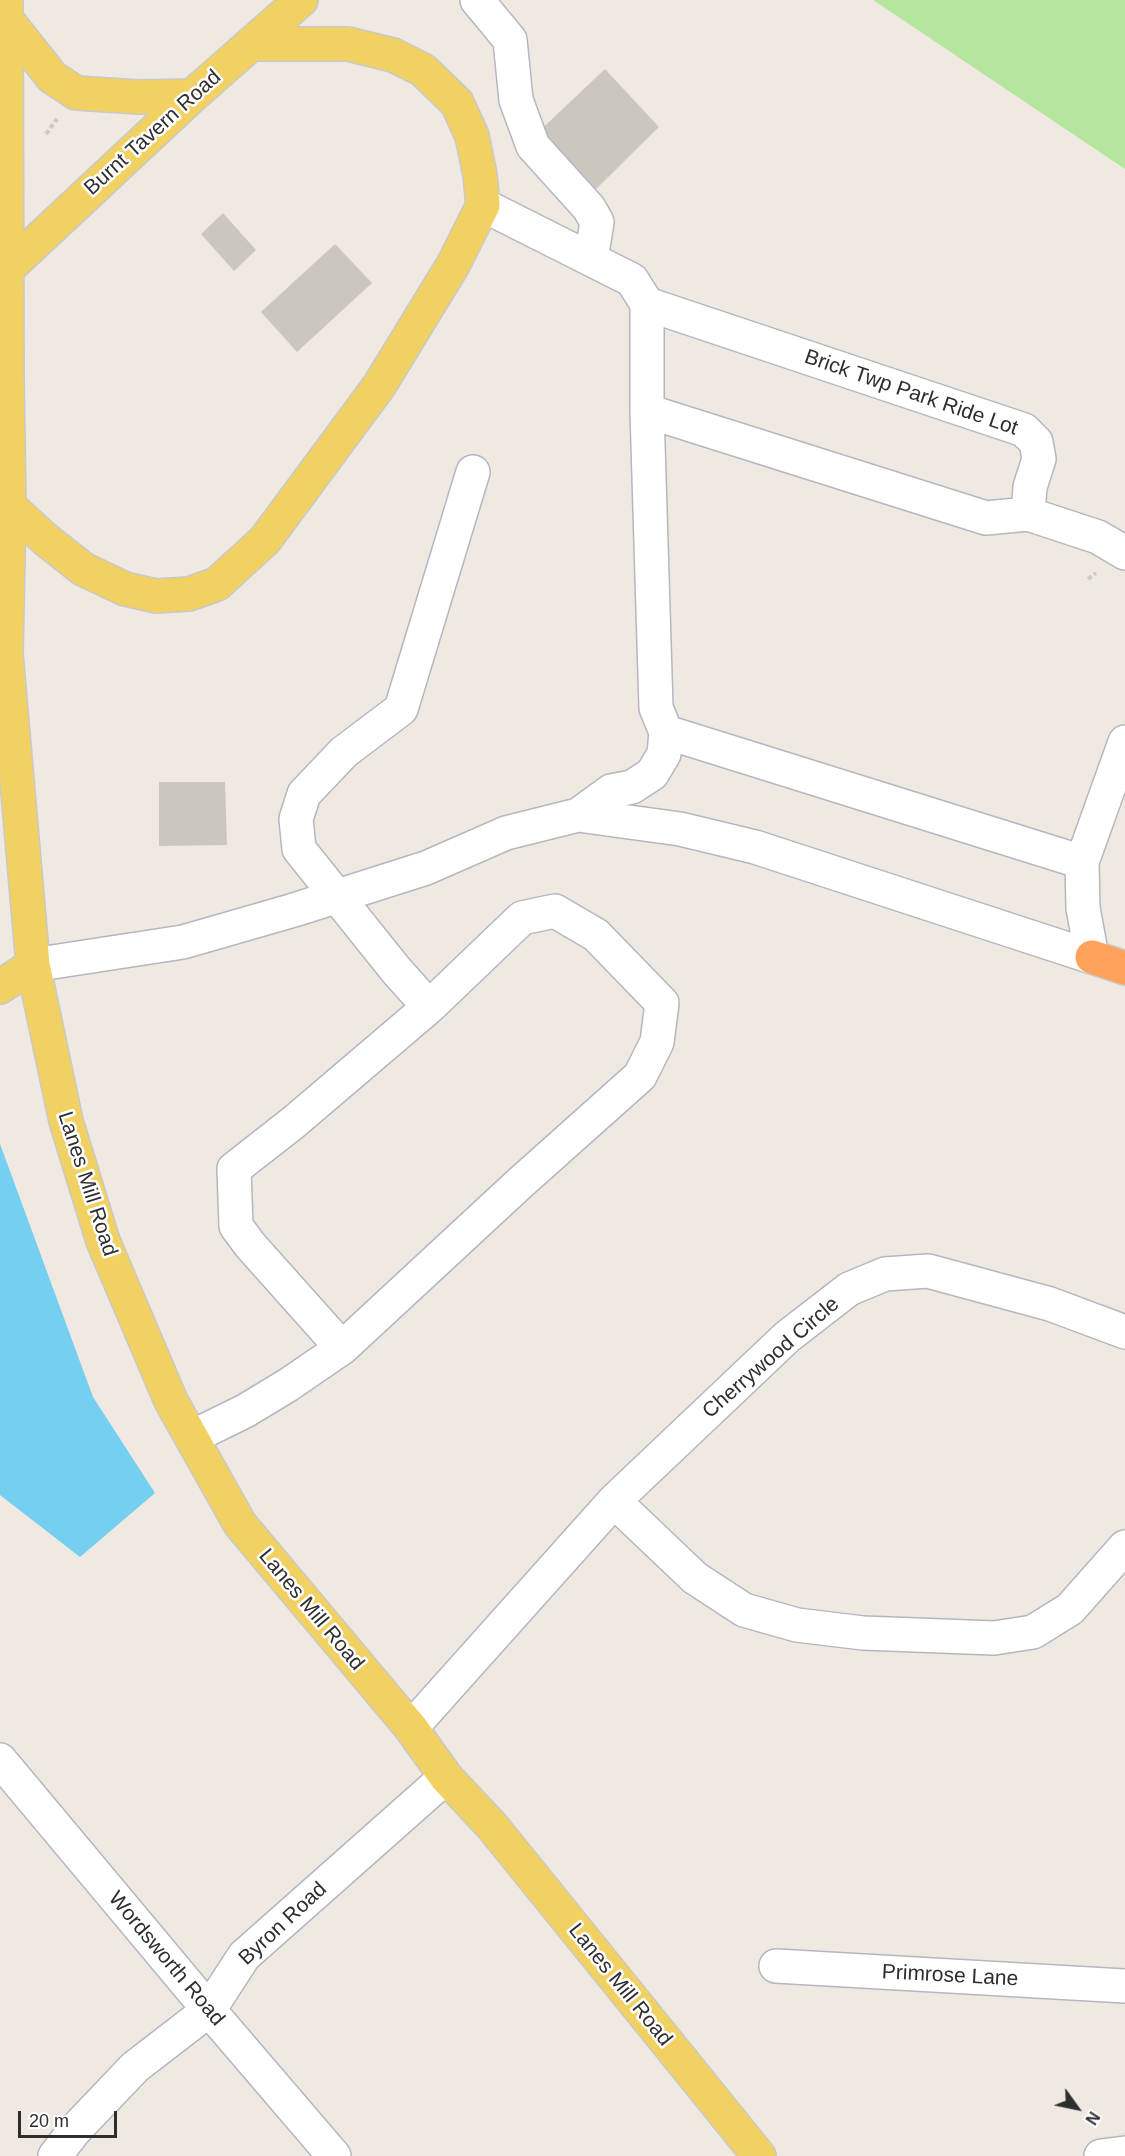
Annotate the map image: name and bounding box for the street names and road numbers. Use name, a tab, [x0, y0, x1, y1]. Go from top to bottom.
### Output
street label: Burnt Tavern Road	[80, 65, 226, 201]
street label: Brick Twp Park Ride Lot	[801, 345, 1021, 441]
street label: Lanes Mill Road	[52, 1109, 122, 1259]
street label: Cherrywood Circle	[698, 1292, 844, 1424]
street label: Lanes Mill Road	[253, 1544, 369, 1676]
street label: Byron Road	[234, 1877, 332, 1971]
street label: Wordsworth Road	[102, 1887, 230, 2031]
street label: Lanes Mill Road	[563, 1919, 677, 2051]
street label: Primrose Lane	[881, 1960, 1019, 1992]

